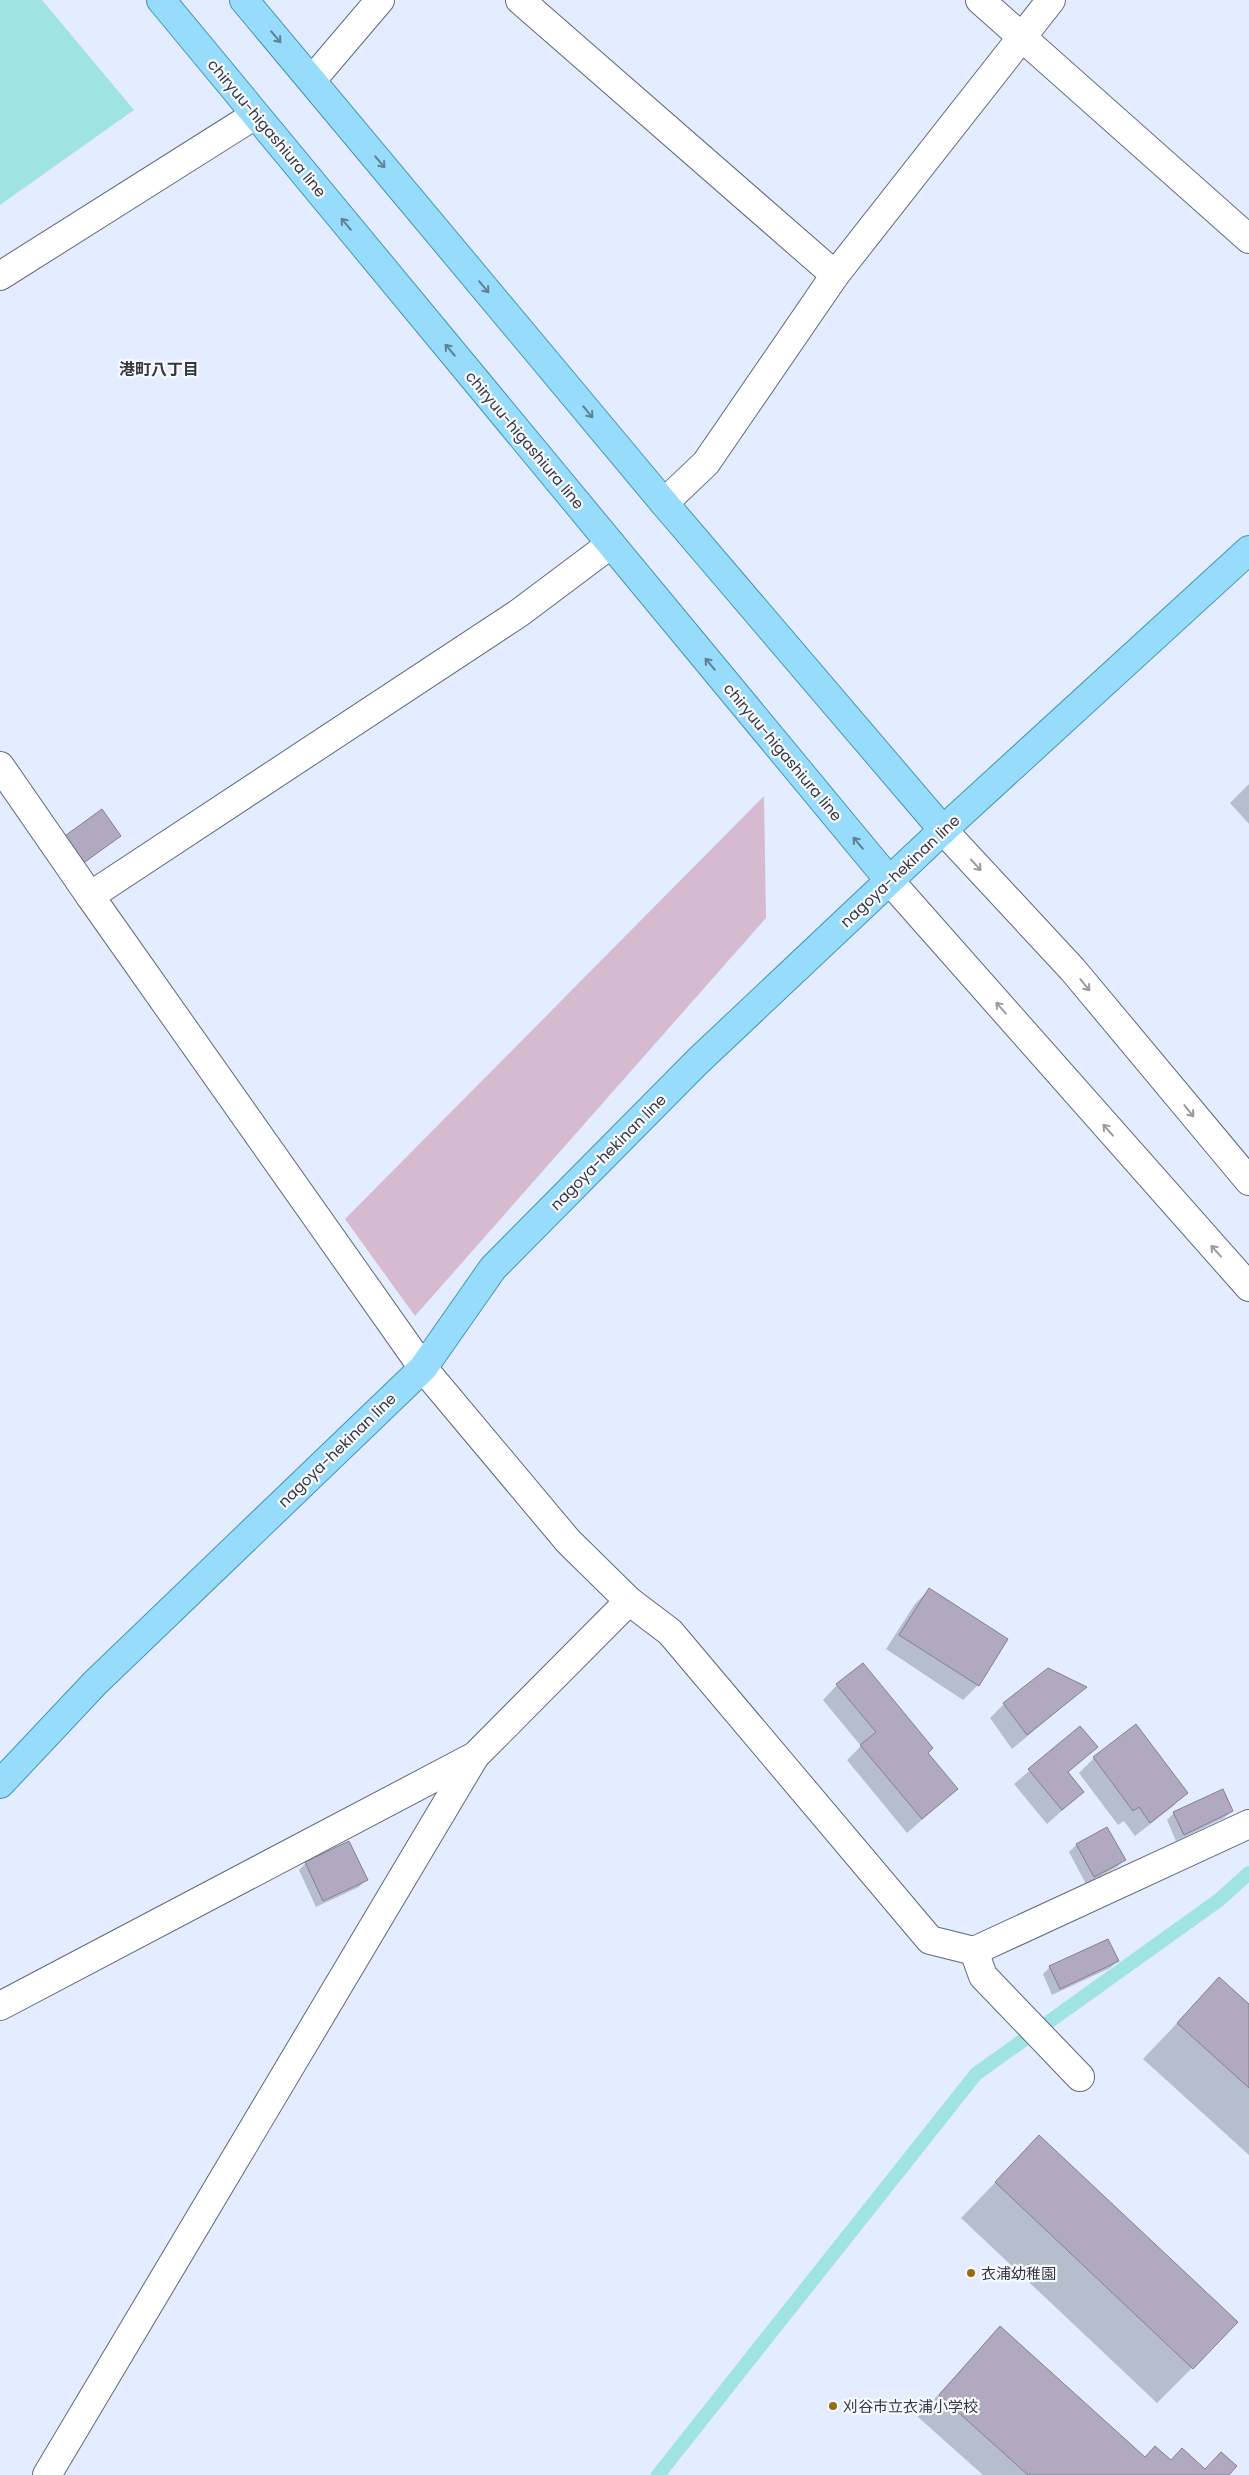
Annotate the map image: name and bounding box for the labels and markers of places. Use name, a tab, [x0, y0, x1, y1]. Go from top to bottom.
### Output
place label: 衣浦幼稚園	[981, 2263, 1056, 2284]
marker: 衣浦幼稚園	[965, 2267, 977, 2279]
place label: 刈谷市立衣浦小学校	[843, 2396, 978, 2417]
marker: 刈谷市立衣浦小学校	[827, 2400, 839, 2412]

